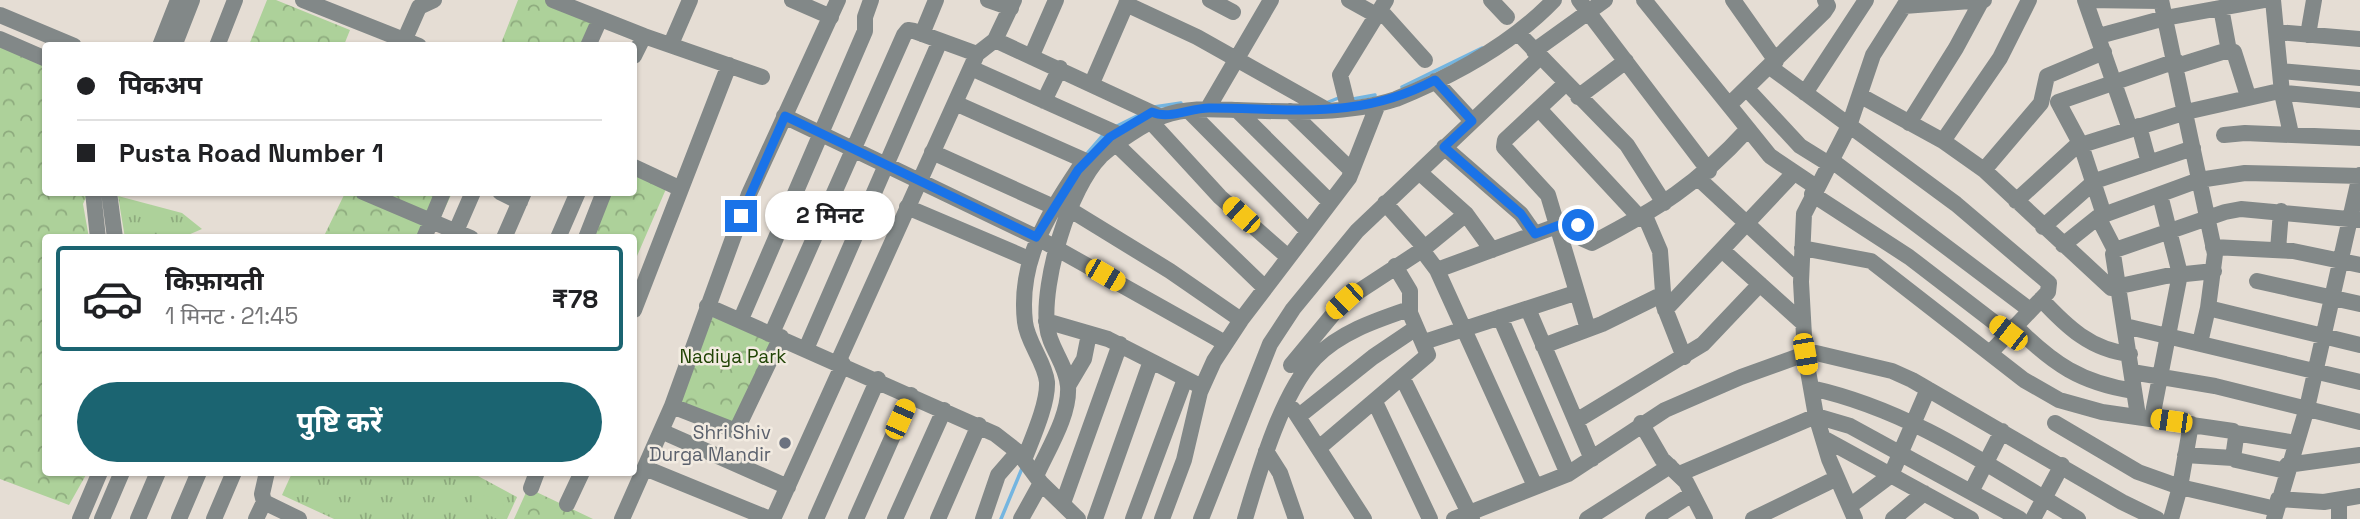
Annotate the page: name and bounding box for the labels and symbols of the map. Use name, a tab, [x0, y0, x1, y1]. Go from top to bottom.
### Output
callout: 2 मिनट	[766, 192, 895, 241]
car	[1219, 193, 1264, 237]
route end	[725, 200, 757, 232]
route start	[1562, 209, 1594, 241]
car	[1082, 255, 1129, 295]
car	[1322, 279, 1367, 323]
car	[1985, 312, 2032, 354]
car	[1792, 331, 1819, 377]
park label: Nadiya Park	[679, 344, 787, 369]
car	[882, 396, 919, 442]
car	[2149, 408, 2194, 434]
place label: Shri Shiv Durga Mandir	[649, 420, 771, 467]
marker: Shri Shiv Durga Mandir	[777, 435, 793, 451]

